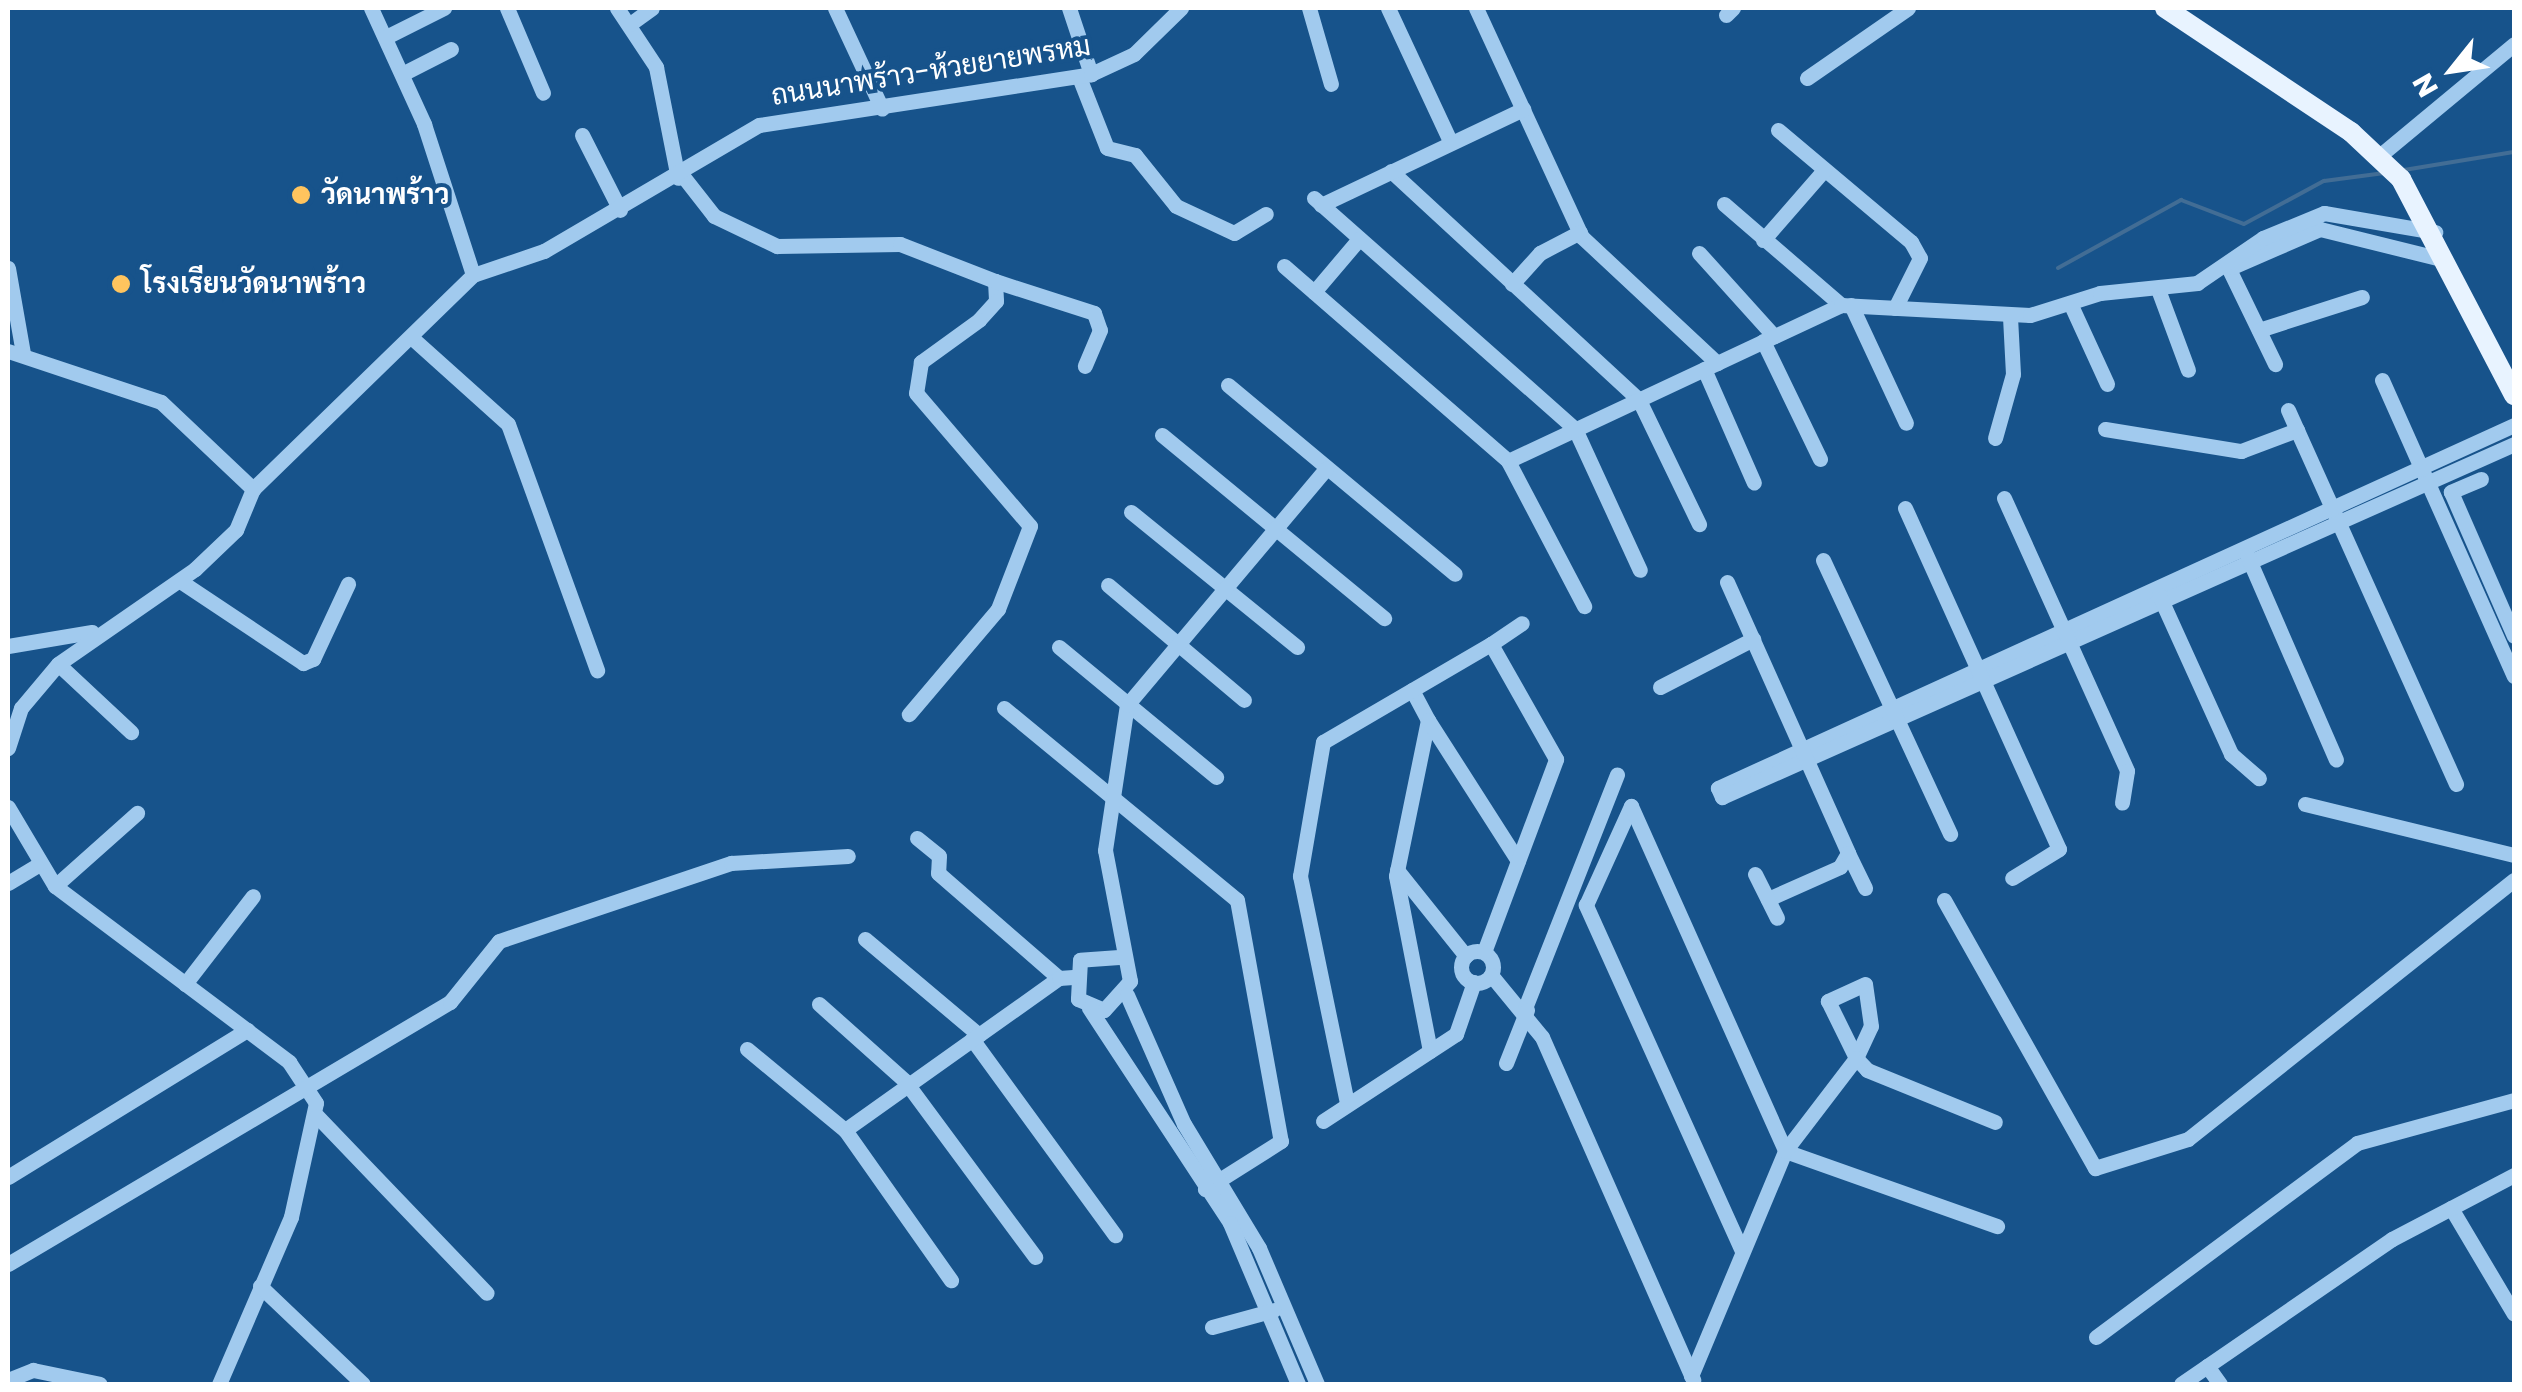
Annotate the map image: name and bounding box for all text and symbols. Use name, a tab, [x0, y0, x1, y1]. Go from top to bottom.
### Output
north arrow	[2402, 20, 2502, 120]
street label: ถนนนาพร้าว-ห้วยยายพรหม	[769, 29, 1093, 113]
text: N	[2403, 66, 2448, 104]
place label: วัดนาพร้าว	[321, 178, 450, 212]
marker: วัดนาพร้าว	[290, 184, 312, 206]
place label: โรงเรียนวัดนาพร้าว	[141, 267, 366, 301]
marker: โรงเรียนวัดนาพร้าว	[110, 273, 132, 295]

